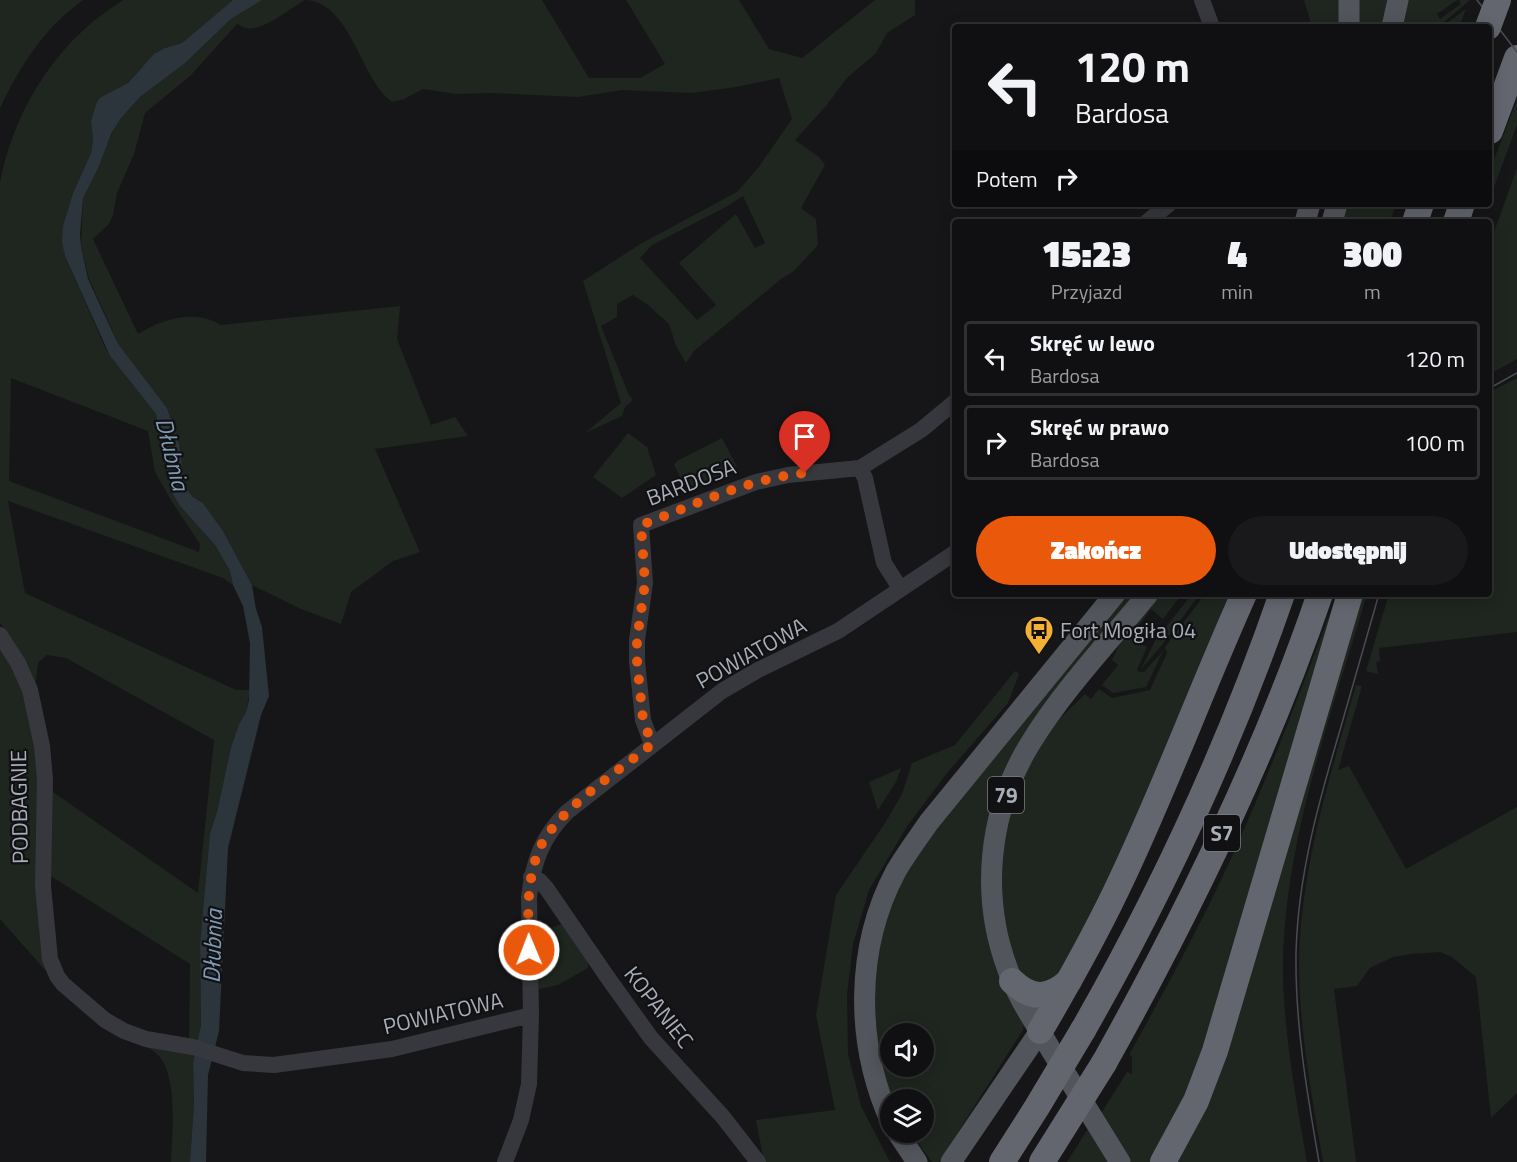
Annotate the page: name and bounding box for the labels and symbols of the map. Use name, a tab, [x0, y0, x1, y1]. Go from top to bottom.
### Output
pin	[779, 411, 830, 473]
water label: Dłubnia	[147, 414, 200, 496]
street label: BARDOSA	[641, 449, 741, 515]
street label: POWIATOWA	[689, 609, 813, 697]
place label: Fort Mogiła 04	[1060, 613, 1196, 647]
bus stop icon: Fort Mogiła 04	[1023, 614, 1055, 656]
street label: PODBAGNIE	[1, 750, 37, 864]
road number: 79	[988, 777, 1024, 813]
road number: S7	[1204, 815, 1240, 851]
water label: Dłubnia	[193, 906, 231, 984]
position arrow	[497, 918, 561, 982]
street label: KOPANIEC	[616, 959, 702, 1055]
street label: POWIATOWA	[380, 983, 506, 1043]

